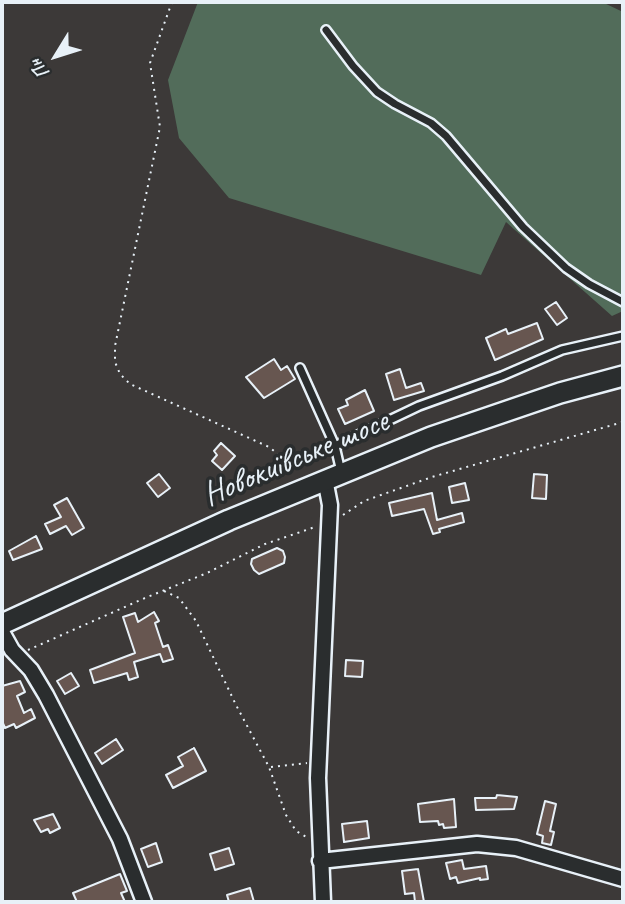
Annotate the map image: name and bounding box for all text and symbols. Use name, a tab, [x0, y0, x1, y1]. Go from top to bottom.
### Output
north arrow	[21, 21, 91, 91]
text: Пн	[24, 54, 55, 84]
street label: Новокиївське шосе	[197, 402, 395, 516]

